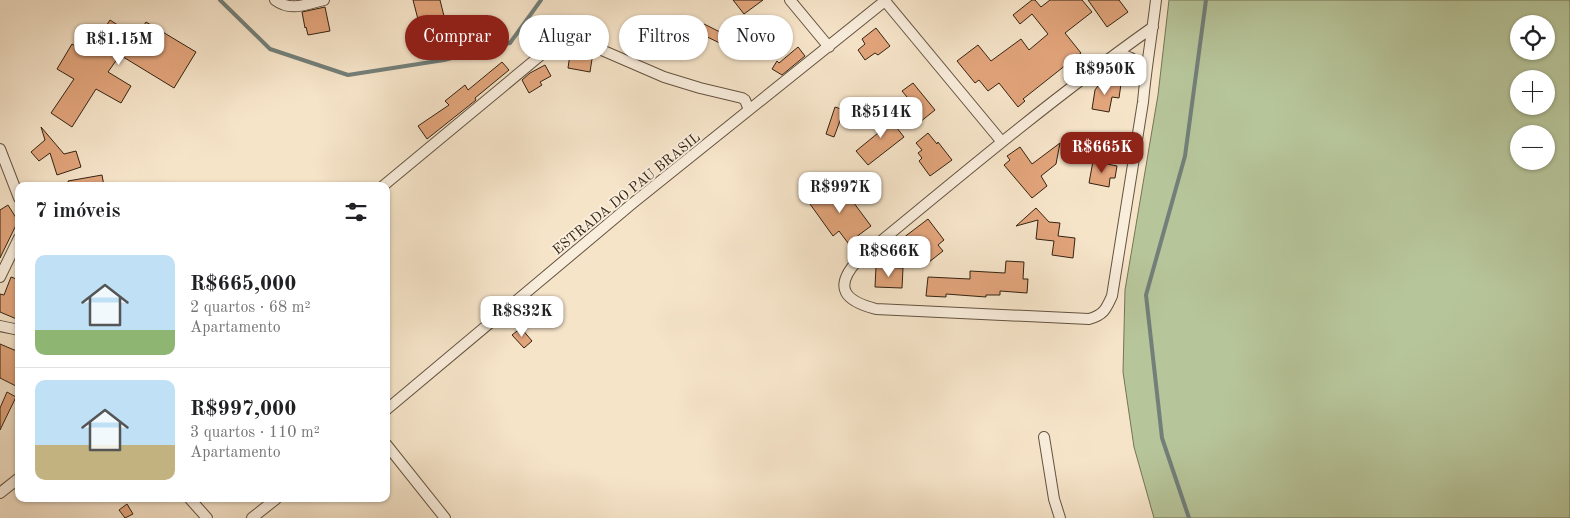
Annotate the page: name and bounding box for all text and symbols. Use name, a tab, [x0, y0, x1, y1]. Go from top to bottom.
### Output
chip: Comprar	[405, 15, 509, 60]
chip: Alugar	[519, 15, 609, 60]
chip: Filtros	[619, 15, 708, 60]
chip: Novo	[718, 15, 793, 60]
map controls	[1510, 15, 1555, 170]
button: locate	[1510, 15, 1555, 60]
pin: R$1.15M	[73, 23, 165, 66]
text: R$1.15M	[85, 32, 153, 48]
pin: R$950K	[1064, 54, 1146, 96]
text: R$950K	[1074, 62, 1136, 78]
button: +	[1510, 70, 1555, 115]
pin: R$514K	[840, 96, 922, 139]
text: R$514K	[850, 105, 912, 121]
button: −	[1510, 125, 1555, 170]
street label: ESTRADA DO PAU BRASIL	[550, 130, 703, 258]
pin: R$665K	[1061, 132, 1143, 174]
text: R$665K	[1071, 140, 1133, 156]
pin: R$997K	[799, 172, 881, 214]
text: R$997K	[809, 180, 871, 196]
icon: filters	[342, 198, 370, 226]
text: 7 imóveis	[35, 201, 120, 222]
pin: R$866K	[848, 236, 930, 278]
text: R$866K	[858, 244, 920, 260]
text: R$665,000	[190, 274, 296, 295]
icon: home	[75, 275, 135, 335]
pin: R$832K	[481, 296, 563, 338]
text: 2 quartos · 68 m²	[190, 300, 311, 316]
text: R$832K	[491, 304, 553, 320]
text: Apartamento	[190, 320, 281, 336]
text: R$997,000	[190, 399, 296, 420]
icon: home	[75, 400, 135, 460]
text: 3 quartos · 110 m²	[190, 425, 320, 441]
text: Apartamento	[190, 445, 281, 461]

